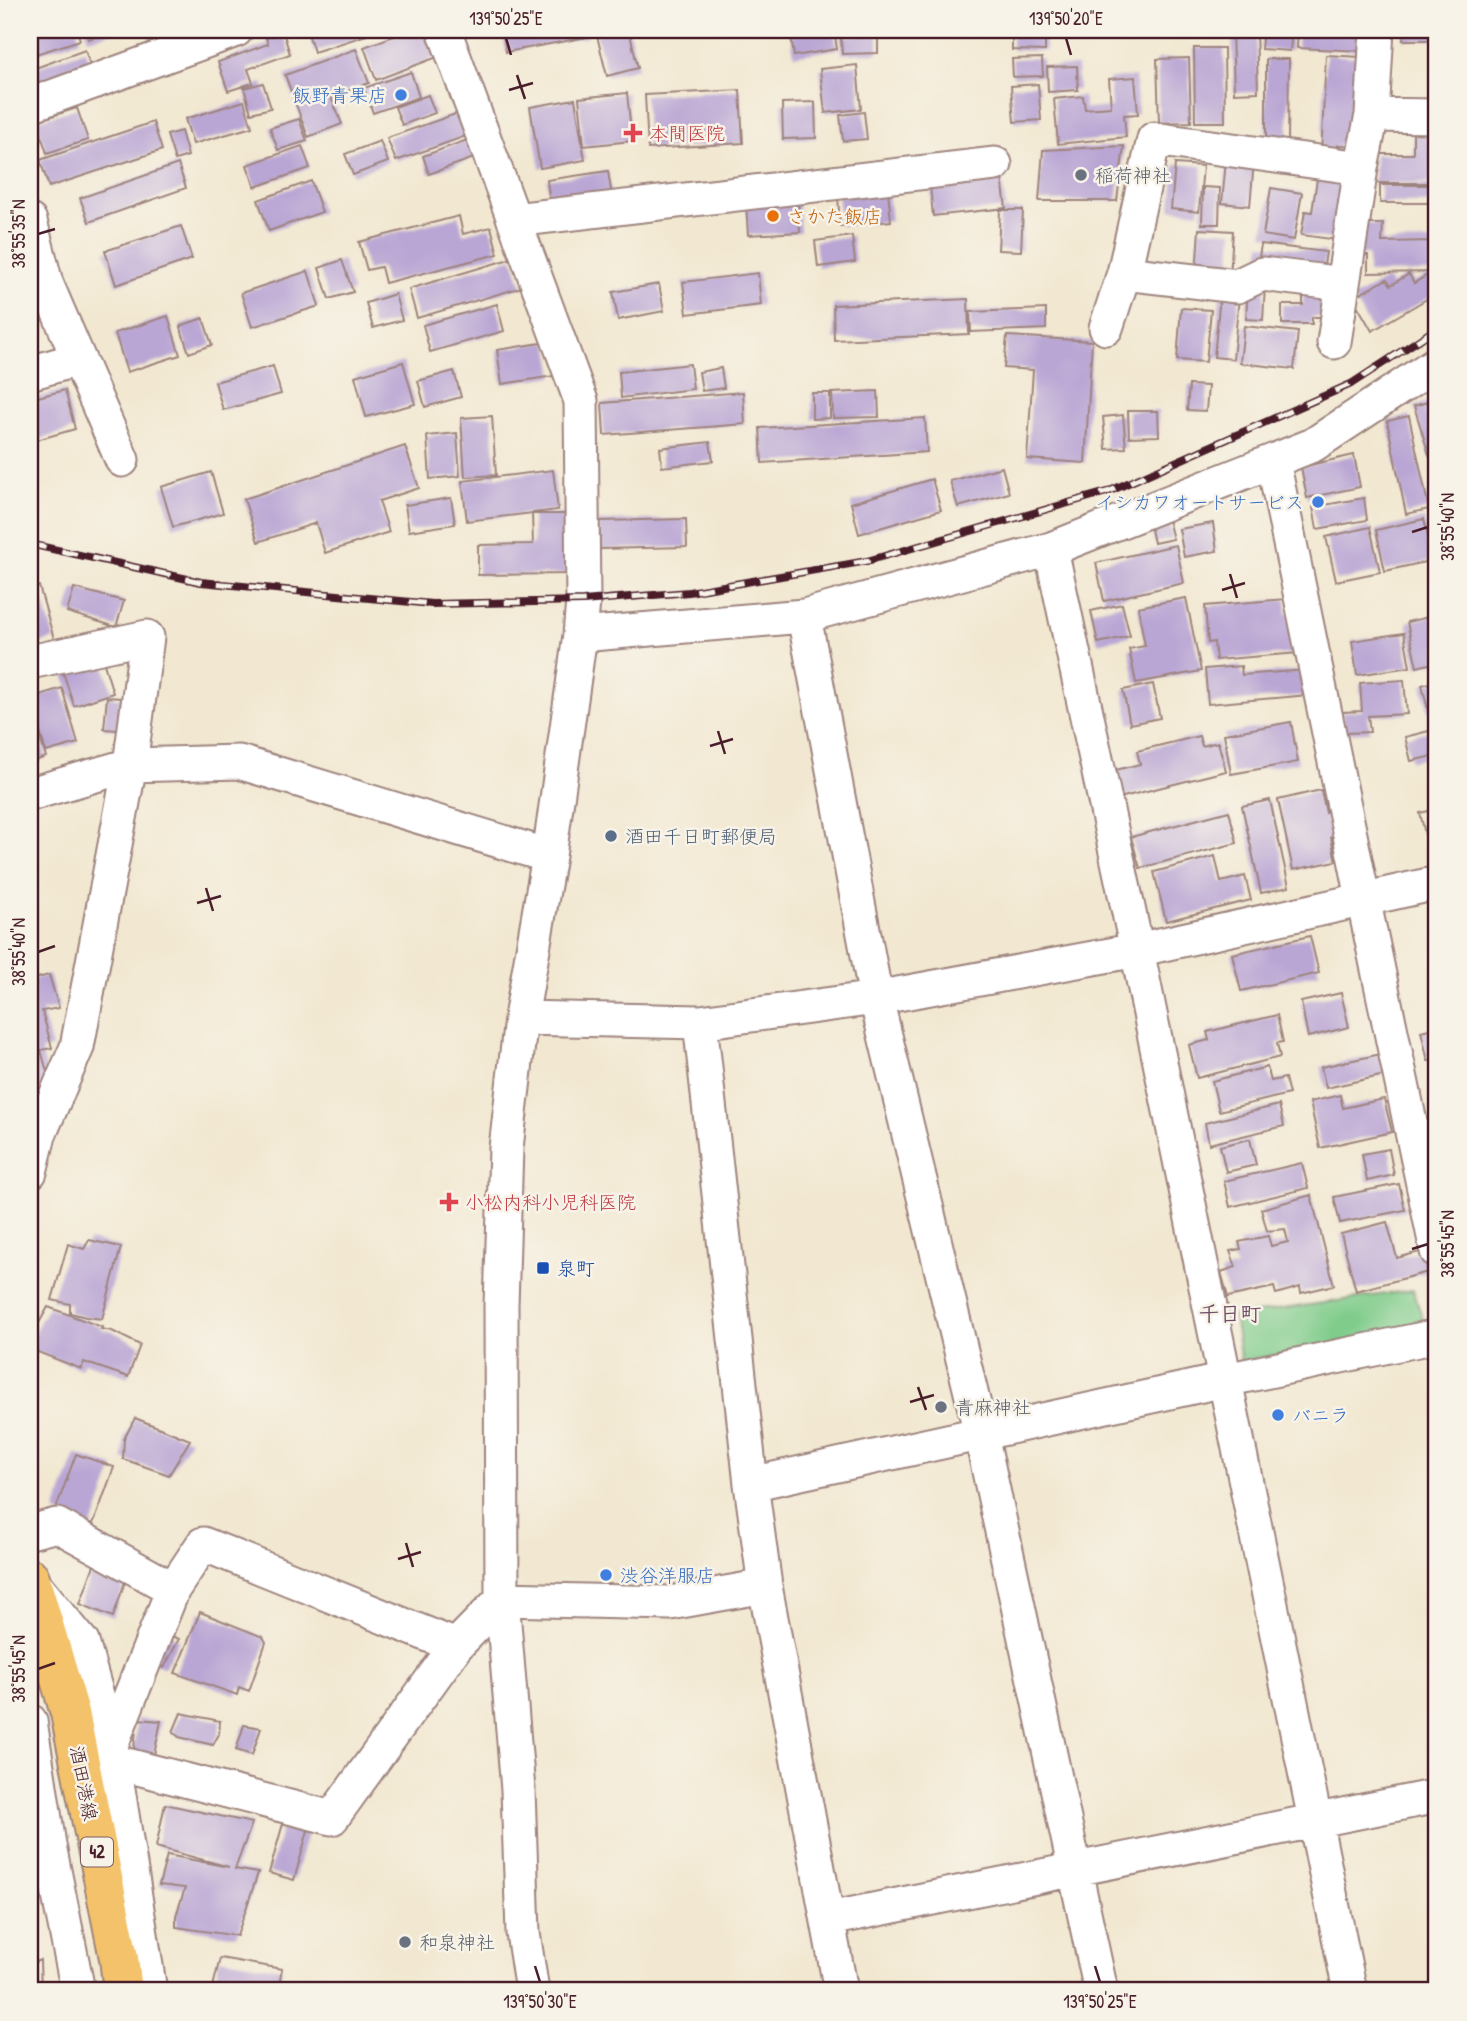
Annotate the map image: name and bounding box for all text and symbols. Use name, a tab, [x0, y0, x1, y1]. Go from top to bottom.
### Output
text: 139°50'25"E	[469, 6, 543, 31]
text: 139°50'20"E	[1029, 6, 1103, 31]
place label: 飯野青果店	[292, 82, 387, 108]
marker: 飯野青果店	[393, 87, 409, 103]
place label: 本間医院	[649, 120, 725, 146]
marker: 本間医院	[623, 123, 643, 143]
place label: 稲荷神社	[1095, 162, 1171, 188]
marker: 稲荷神社	[1073, 167, 1089, 183]
text: 38°55'35"N	[6, 200, 31, 268]
place label: さかた飯店	[787, 203, 882, 229]
marker: さかた飯店	[765, 208, 781, 224]
place label: イシカワオートサービス	[1095, 489, 1304, 515]
text: 38°55'40"N	[1435, 493, 1460, 561]
marker: イシカワオートサービス	[1310, 494, 1326, 510]
place label: 酒田千日町郵便局	[625, 823, 777, 849]
marker: 酒田千日町郵便局	[603, 828, 619, 844]
text: 38°55'40"N	[6, 918, 31, 986]
place label: 小松内科小児科医院	[465, 1189, 636, 1215]
marker: 小松内科小児科医院	[439, 1192, 459, 1212]
text: 38°55'45"N	[1435, 1210, 1460, 1278]
place label: 泉町	[557, 1255, 595, 1281]
marker: 泉町	[535, 1260, 551, 1276]
district label: 千日町	[1199, 1299, 1262, 1328]
place label: 青麻神社	[955, 1394, 1031, 1420]
marker: 青麻神社	[933, 1399, 949, 1415]
place label: バニラ	[1292, 1402, 1349, 1428]
marker: バニラ	[1270, 1407, 1286, 1423]
place label: 渋谷洋服店	[620, 1562, 715, 1588]
marker: 渋谷洋服店	[598, 1567, 614, 1583]
text: 38°55'45"N	[6, 1635, 31, 1703]
street label: 酒田港線	[64, 1743, 104, 1823]
road number: 42	[81, 1838, 113, 1866]
place label: 和泉神社	[419, 1929, 495, 1955]
marker: 和泉神社	[397, 1934, 413, 1950]
text: 139°50'30"E	[503, 1989, 577, 2014]
text: 139°50'25"E	[1063, 1989, 1137, 2014]

